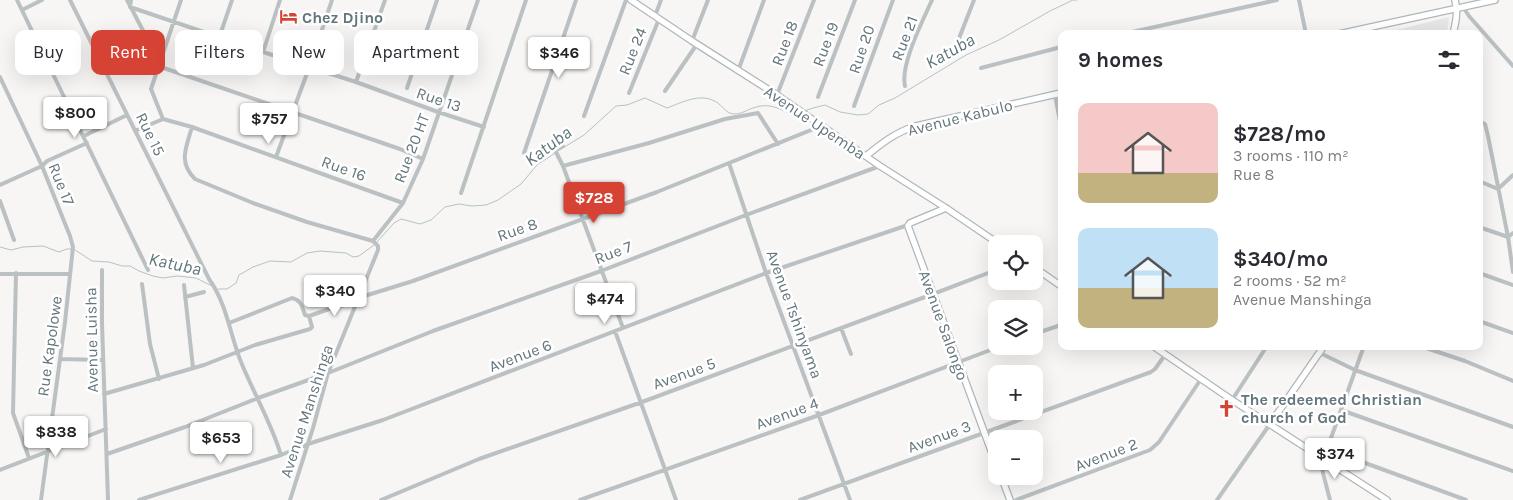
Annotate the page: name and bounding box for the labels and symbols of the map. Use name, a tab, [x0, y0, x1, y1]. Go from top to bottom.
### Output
hotel icon: Chez Djino	[278, 7, 298, 27]
place label: Chez Djino	[302, 8, 383, 27]
street label: Rue 21	[887, 13, 922, 63]
street label: Rue 18	[767, 18, 802, 68]
street label: Rue 19	[808, 19, 843, 69]
street label: Rue 20	[844, 22, 879, 76]
street label: Rue 24	[614, 25, 651, 78]
water label: Katuba	[921, 28, 979, 74]
pin: $346	[529, 36, 589, 79]
street label: Avenue Upemba	[761, 82, 869, 163]
street label: Rue 13	[414, 83, 464, 116]
street label: Avenue Kabulo	[906, 95, 1015, 140]
pin: $800	[45, 96, 105, 139]
pin: $757	[239, 102, 299, 145]
street label: Rue 15	[132, 109, 169, 159]
street label: Rue 20 HT	[390, 111, 433, 186]
water label: Katuba	[520, 121, 576, 171]
street label: Rue 16	[319, 152, 369, 185]
street label: Rue 17	[44, 160, 79, 209]
pin: $728	[564, 182, 624, 224]
street label: Rue 8	[495, 214, 540, 245]
street label: Rue 7	[592, 236, 635, 268]
street label: Avenue Tshinyama	[762, 247, 827, 381]
water label: Katuba	[147, 248, 203, 280]
street label: Avenue Salongo	[915, 268, 972, 383]
pin: $340	[305, 274, 365, 317]
pin: $474	[575, 282, 635, 325]
street label: Avenue Luisha	[81, 287, 102, 393]
street label: Rue Kapolowe	[33, 295, 66, 397]
street label: Avenue 6	[486, 335, 554, 376]
street label: Avenue Manshinga	[276, 342, 337, 480]
street label: Avenue 5	[650, 353, 718, 394]
place label: The redeemed Christian church of God	[1241, 390, 1422, 427]
street label: Avenue 4	[753, 393, 821, 434]
church icon: The redeemed Christian church of God	[1217, 398, 1237, 418]
pin: $838	[26, 416, 86, 458]
street label: Avenue 3	[905, 416, 973, 457]
pin: $653	[191, 422, 251, 464]
street label: Avenue 2	[1072, 434, 1140, 475]
pin: $374	[1305, 438, 1365, 480]

